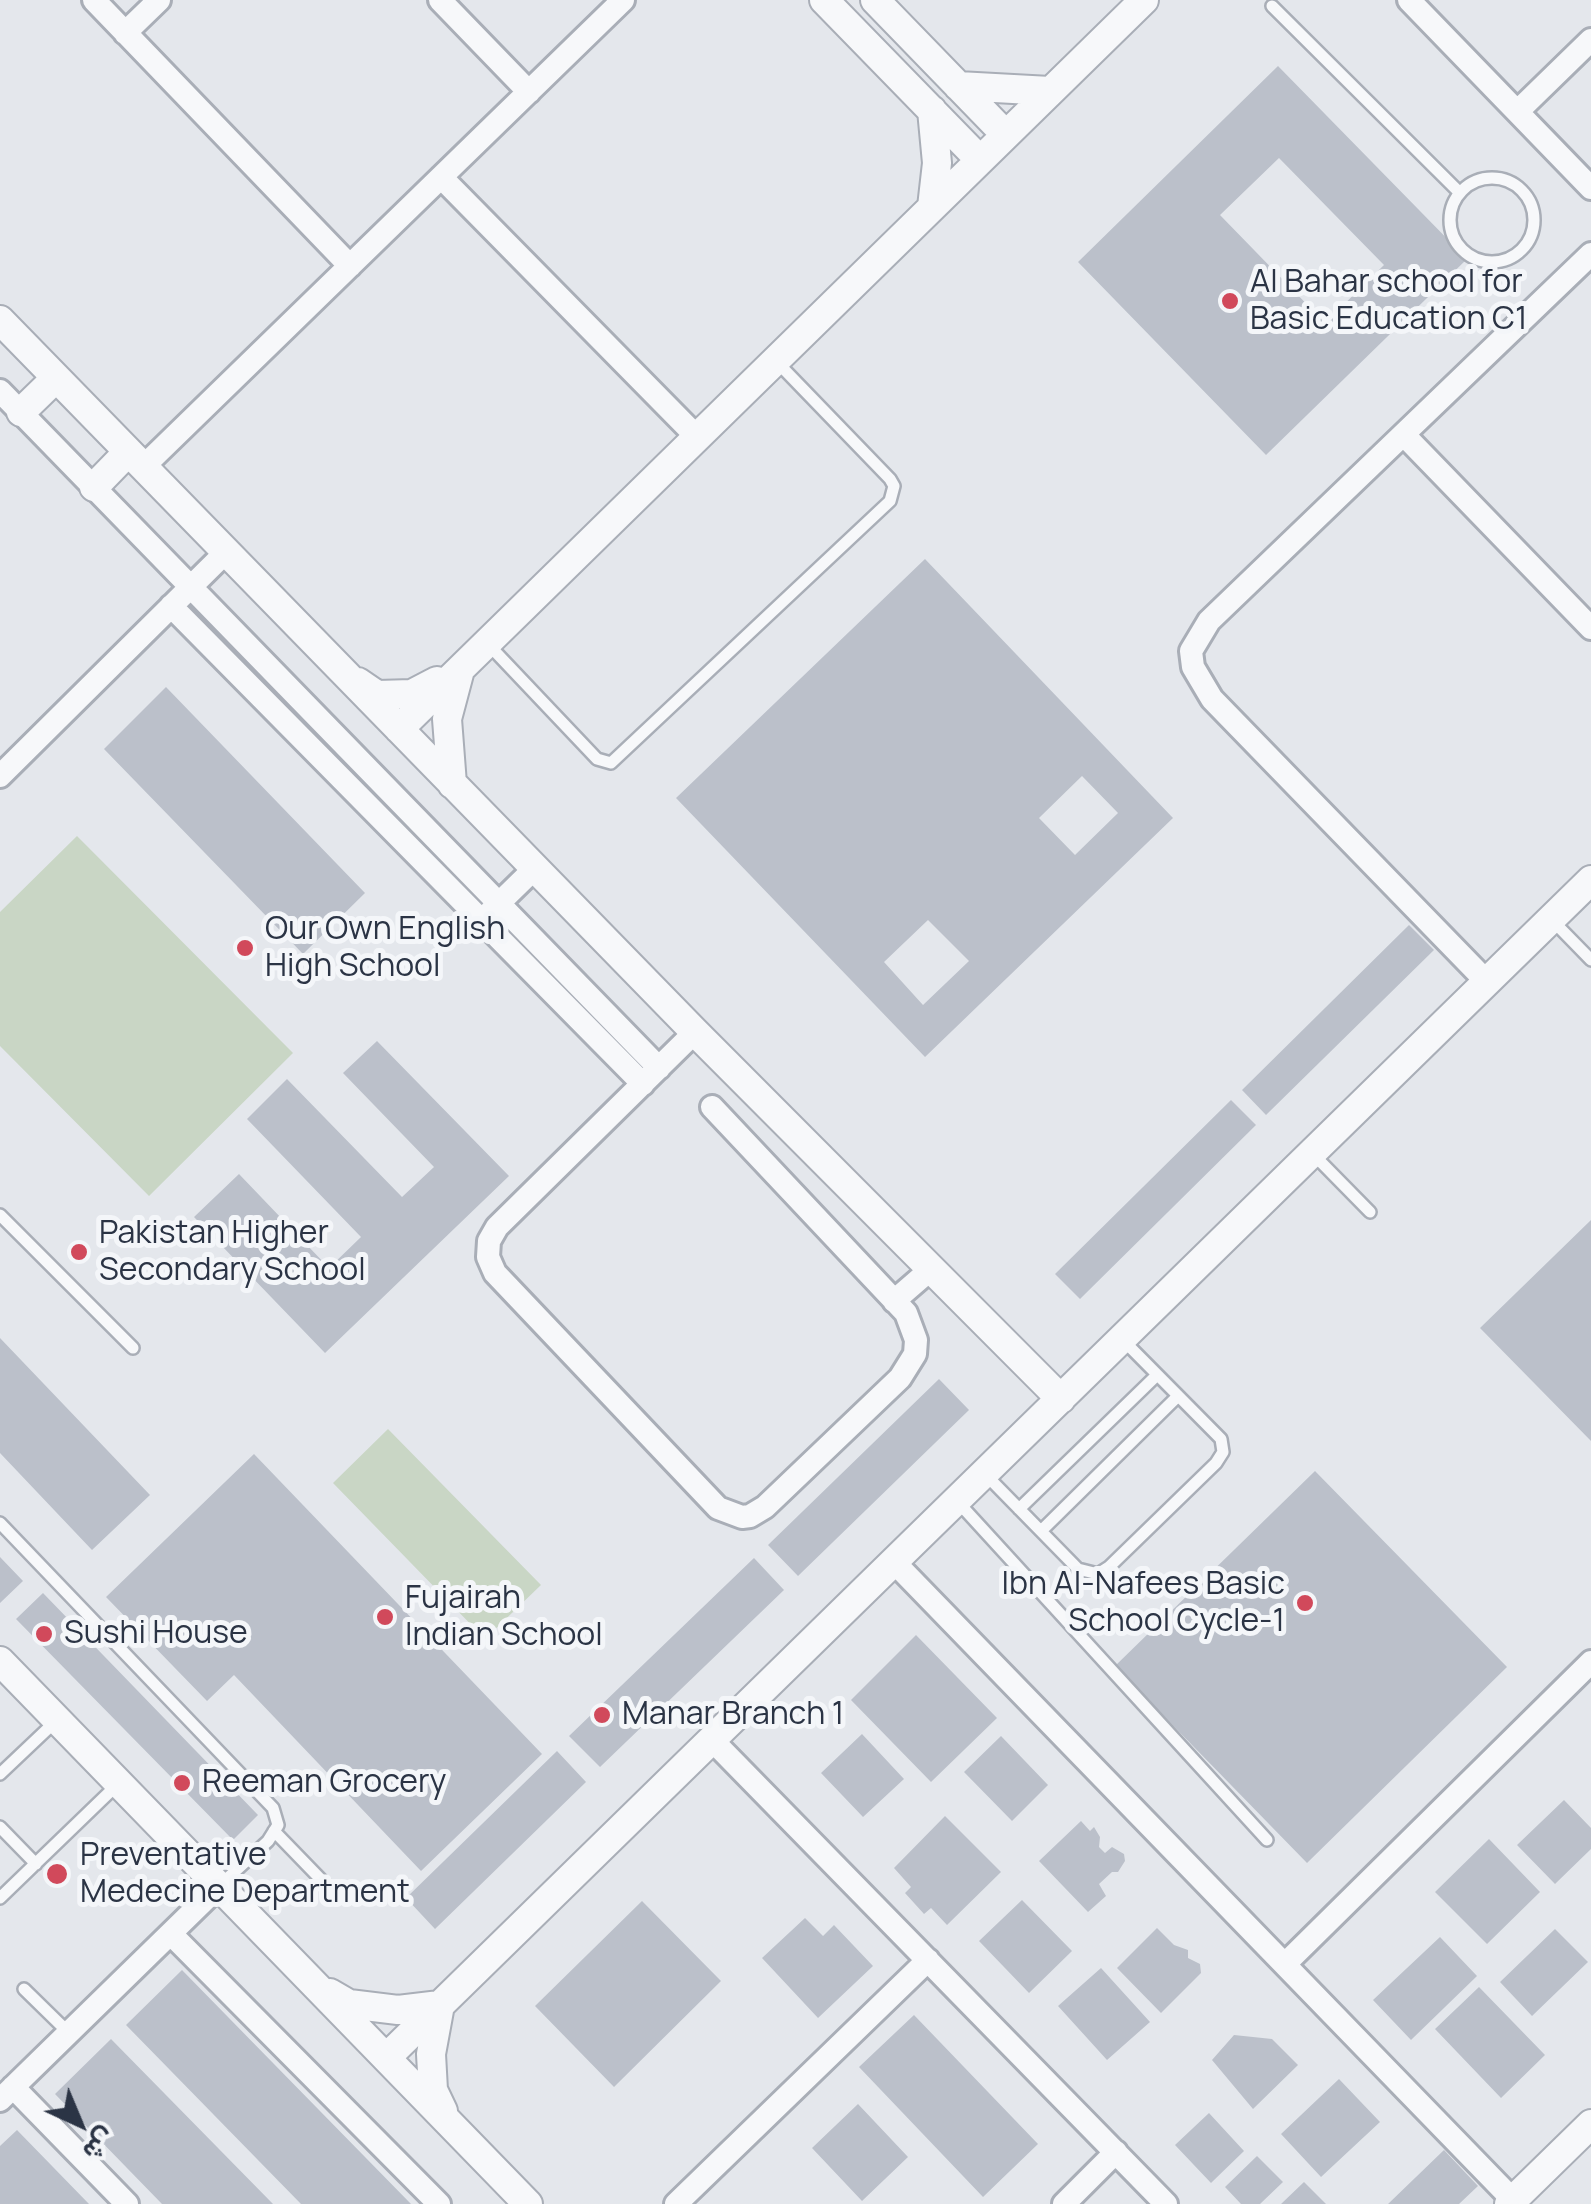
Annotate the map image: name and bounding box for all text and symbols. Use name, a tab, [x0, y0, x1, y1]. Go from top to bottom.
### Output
place label: Al Bahar school for Basic Education C1	[1250, 264, 1527, 339]
marker: Al Bahar school for Basic Education C1	[1219, 290, 1241, 312]
place label: Our Own English High School	[265, 911, 505, 986]
marker: Our Own English High School	[234, 937, 256, 959]
place label: Pakistan Higher Secondary School	[99, 1215, 366, 1290]
marker: Pakistan Higher Secondary School	[68, 1241, 90, 1263]
place label: Ibn Al-Nafees Basic School Cycle-1	[1002, 1566, 1285, 1641]
place label: Fujairah Indian School	[405, 1580, 603, 1655]
marker: Ibn Al-Nafees Basic School Cycle-1	[1294, 1592, 1316, 1614]
marker: Fujairah Indian School	[374, 1606, 396, 1628]
place label: Sushi House	[64, 1615, 248, 1653]
marker: Sushi House	[33, 1623, 55, 1645]
place label: Manar Branch 1	[622, 1696, 844, 1734]
marker: Manar Branch 1	[591, 1704, 613, 1726]
place label: Reeman Grocery	[202, 1764, 446, 1802]
marker: Reeman Grocery	[171, 1772, 193, 1794]
place label: Preventative Medecine Department	[80, 1837, 410, 1912]
marker: Preventative Medecine Department	[44, 1861, 70, 1887]
north arrow	[30, 2074, 130, 2174]
text: ش	[76, 2120, 126, 2171]

